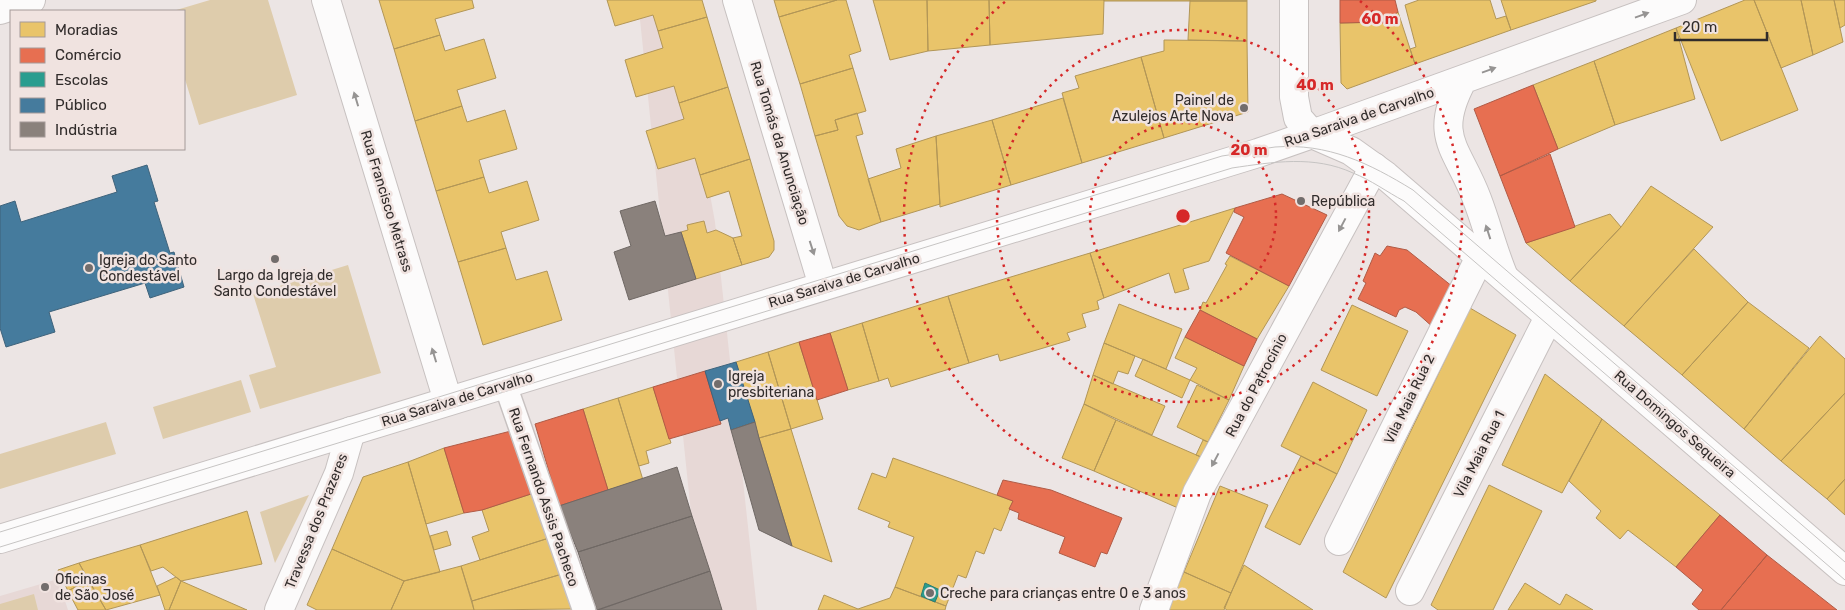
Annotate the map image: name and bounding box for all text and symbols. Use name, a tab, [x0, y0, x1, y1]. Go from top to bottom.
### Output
legend	[10, 10, 185, 150]
text: 60 m	[1362, 10, 1398, 28]
scale bar	[1675, 10, 1768, 42]
one-way arrow	[1635, 11, 1650, 19]
text: 20 m	[1682, 18, 1717, 36]
text: Moradias	[55, 21, 118, 39]
text: Comércio	[55, 46, 121, 64]
street label: Rua Tomás da Anunciação	[747, 59, 813, 227]
one-way arrow	[1482, 66, 1497, 73]
text: Escolas	[55, 71, 109, 89]
text: 40 m	[1296, 76, 1334, 94]
street label: Rua Saraiva de Carvalho	[1282, 84, 1436, 151]
one-way arrow	[352, 91, 360, 106]
place label: Painel de Azulejos Arte Nova	[1112, 92, 1234, 125]
text: Público	[55, 96, 107, 114]
marker: Painel de Azulejos Arte Nova	[1238, 102, 1250, 114]
text: Indústria	[55, 121, 117, 139]
street label: Rua Francisco Metrass	[357, 128, 416, 274]
text: 20 m	[1231, 141, 1267, 159]
place label: República	[1311, 193, 1375, 210]
marker: República	[1295, 195, 1307, 207]
centre of rings	[1174, 207, 1192, 225]
one-way arrow	[1338, 218, 1346, 232]
one-way arrow	[1484, 224, 1492, 239]
one-way arrow	[809, 240, 816, 255]
street label: Rua Saraiva de Carvalho	[766, 249, 922, 312]
place label: Igreja do Santo Condestável	[99, 252, 197, 285]
marker: Largo da Igreja de Santo Condestável	[269, 253, 281, 265]
marker: Igreja do Santo Condestável	[83, 262, 95, 274]
place label: Largo da Igreja de Santo Condestável	[214, 267, 336, 300]
street label: Rua do Patrocínio	[1222, 331, 1291, 440]
one-way arrow	[429, 347, 437, 362]
street label: Vila Maia Rua 2	[1380, 352, 1438, 447]
street label: Rua Domingos Sequeira	[1611, 367, 1739, 482]
street label: Rua Saraiva de Carvalho	[379, 368, 535, 431]
place label: Igreja presbiteriana	[728, 368, 814, 401]
marker: Igreja presbiteriana	[712, 378, 724, 390]
street label: Rua Fernando Assis Pacheco	[505, 405, 582, 589]
street label: Vila Maia Rua 1	[1450, 408, 1509, 501]
street label: Travessa dos Prazeres	[282, 451, 351, 591]
one-way arrow	[1211, 453, 1219, 468]
place label: Oficinas de São José	[55, 571, 135, 604]
marker: Oficinas de São José	[39, 581, 51, 593]
place label: Creche para crianças entre 0 e 3 anos	[940, 585, 1186, 602]
marker: Creche para crianças entre 0 e 3 anos	[924, 587, 936, 599]

